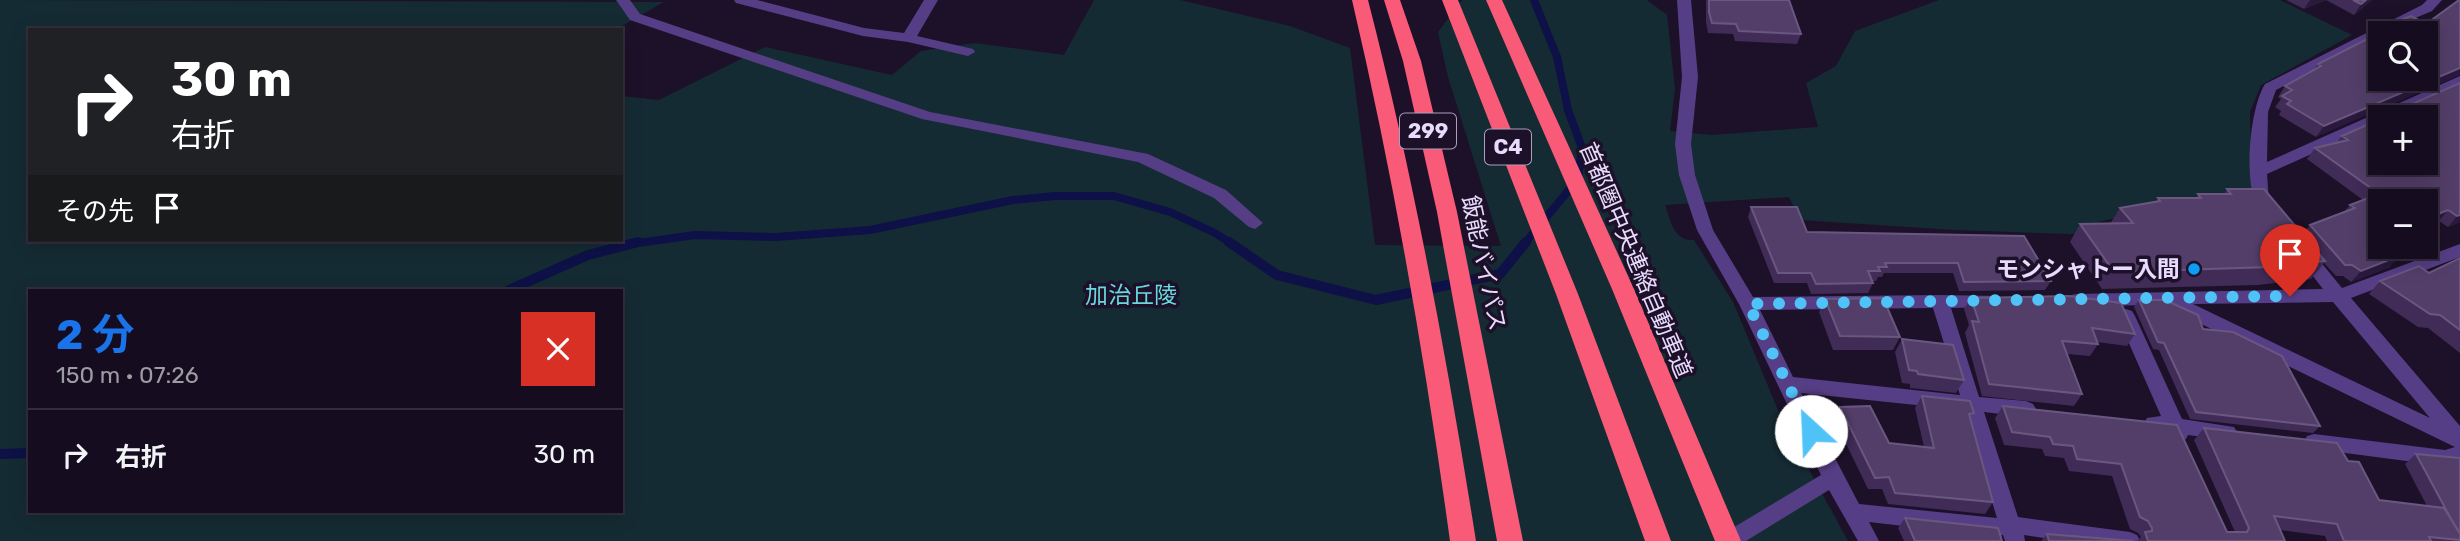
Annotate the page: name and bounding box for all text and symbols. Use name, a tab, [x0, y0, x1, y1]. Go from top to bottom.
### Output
map controls	[2368, 21, 2438, 259]
button: search	[2368, 21, 2438, 91]
text: 30 m	[171, 50, 292, 108]
icon: right	[56, 56, 147, 147]
button: +	[2368, 105, 2438, 175]
road number: 299	[1400, 114, 1456, 148]
text: 右折	[171, 116, 235, 154]
road number: C4	[1485, 130, 1531, 164]
street label: 首都圏中央連絡自動車道	[1574, 138, 1698, 382]
icon: arrive	[148, 189, 186, 227]
button: −	[2368, 189, 2438, 259]
street label: 飯能バイパス	[1456, 193, 1512, 333]
text: その先	[56, 196, 134, 227]
pin	[2260, 224, 2320, 296]
icon: arrive	[2271, 235, 2309, 273]
place label: モンシャトー入間	[1996, 255, 2180, 283]
marker: モンシャトー入間	[2186, 261, 2202, 277]
park label: 加治丘陵	[1085, 281, 1177, 309]
text: 2 分	[56, 310, 134, 360]
button: close	[521, 312, 595, 386]
text: 150 m · 07:26	[56, 361, 199, 389]
position arrow	[1774, 394, 1848, 468]
icon: right	[56, 436, 94, 474]
text: 30 m	[533, 439, 595, 470]
text: 右折	[115, 442, 167, 473]

